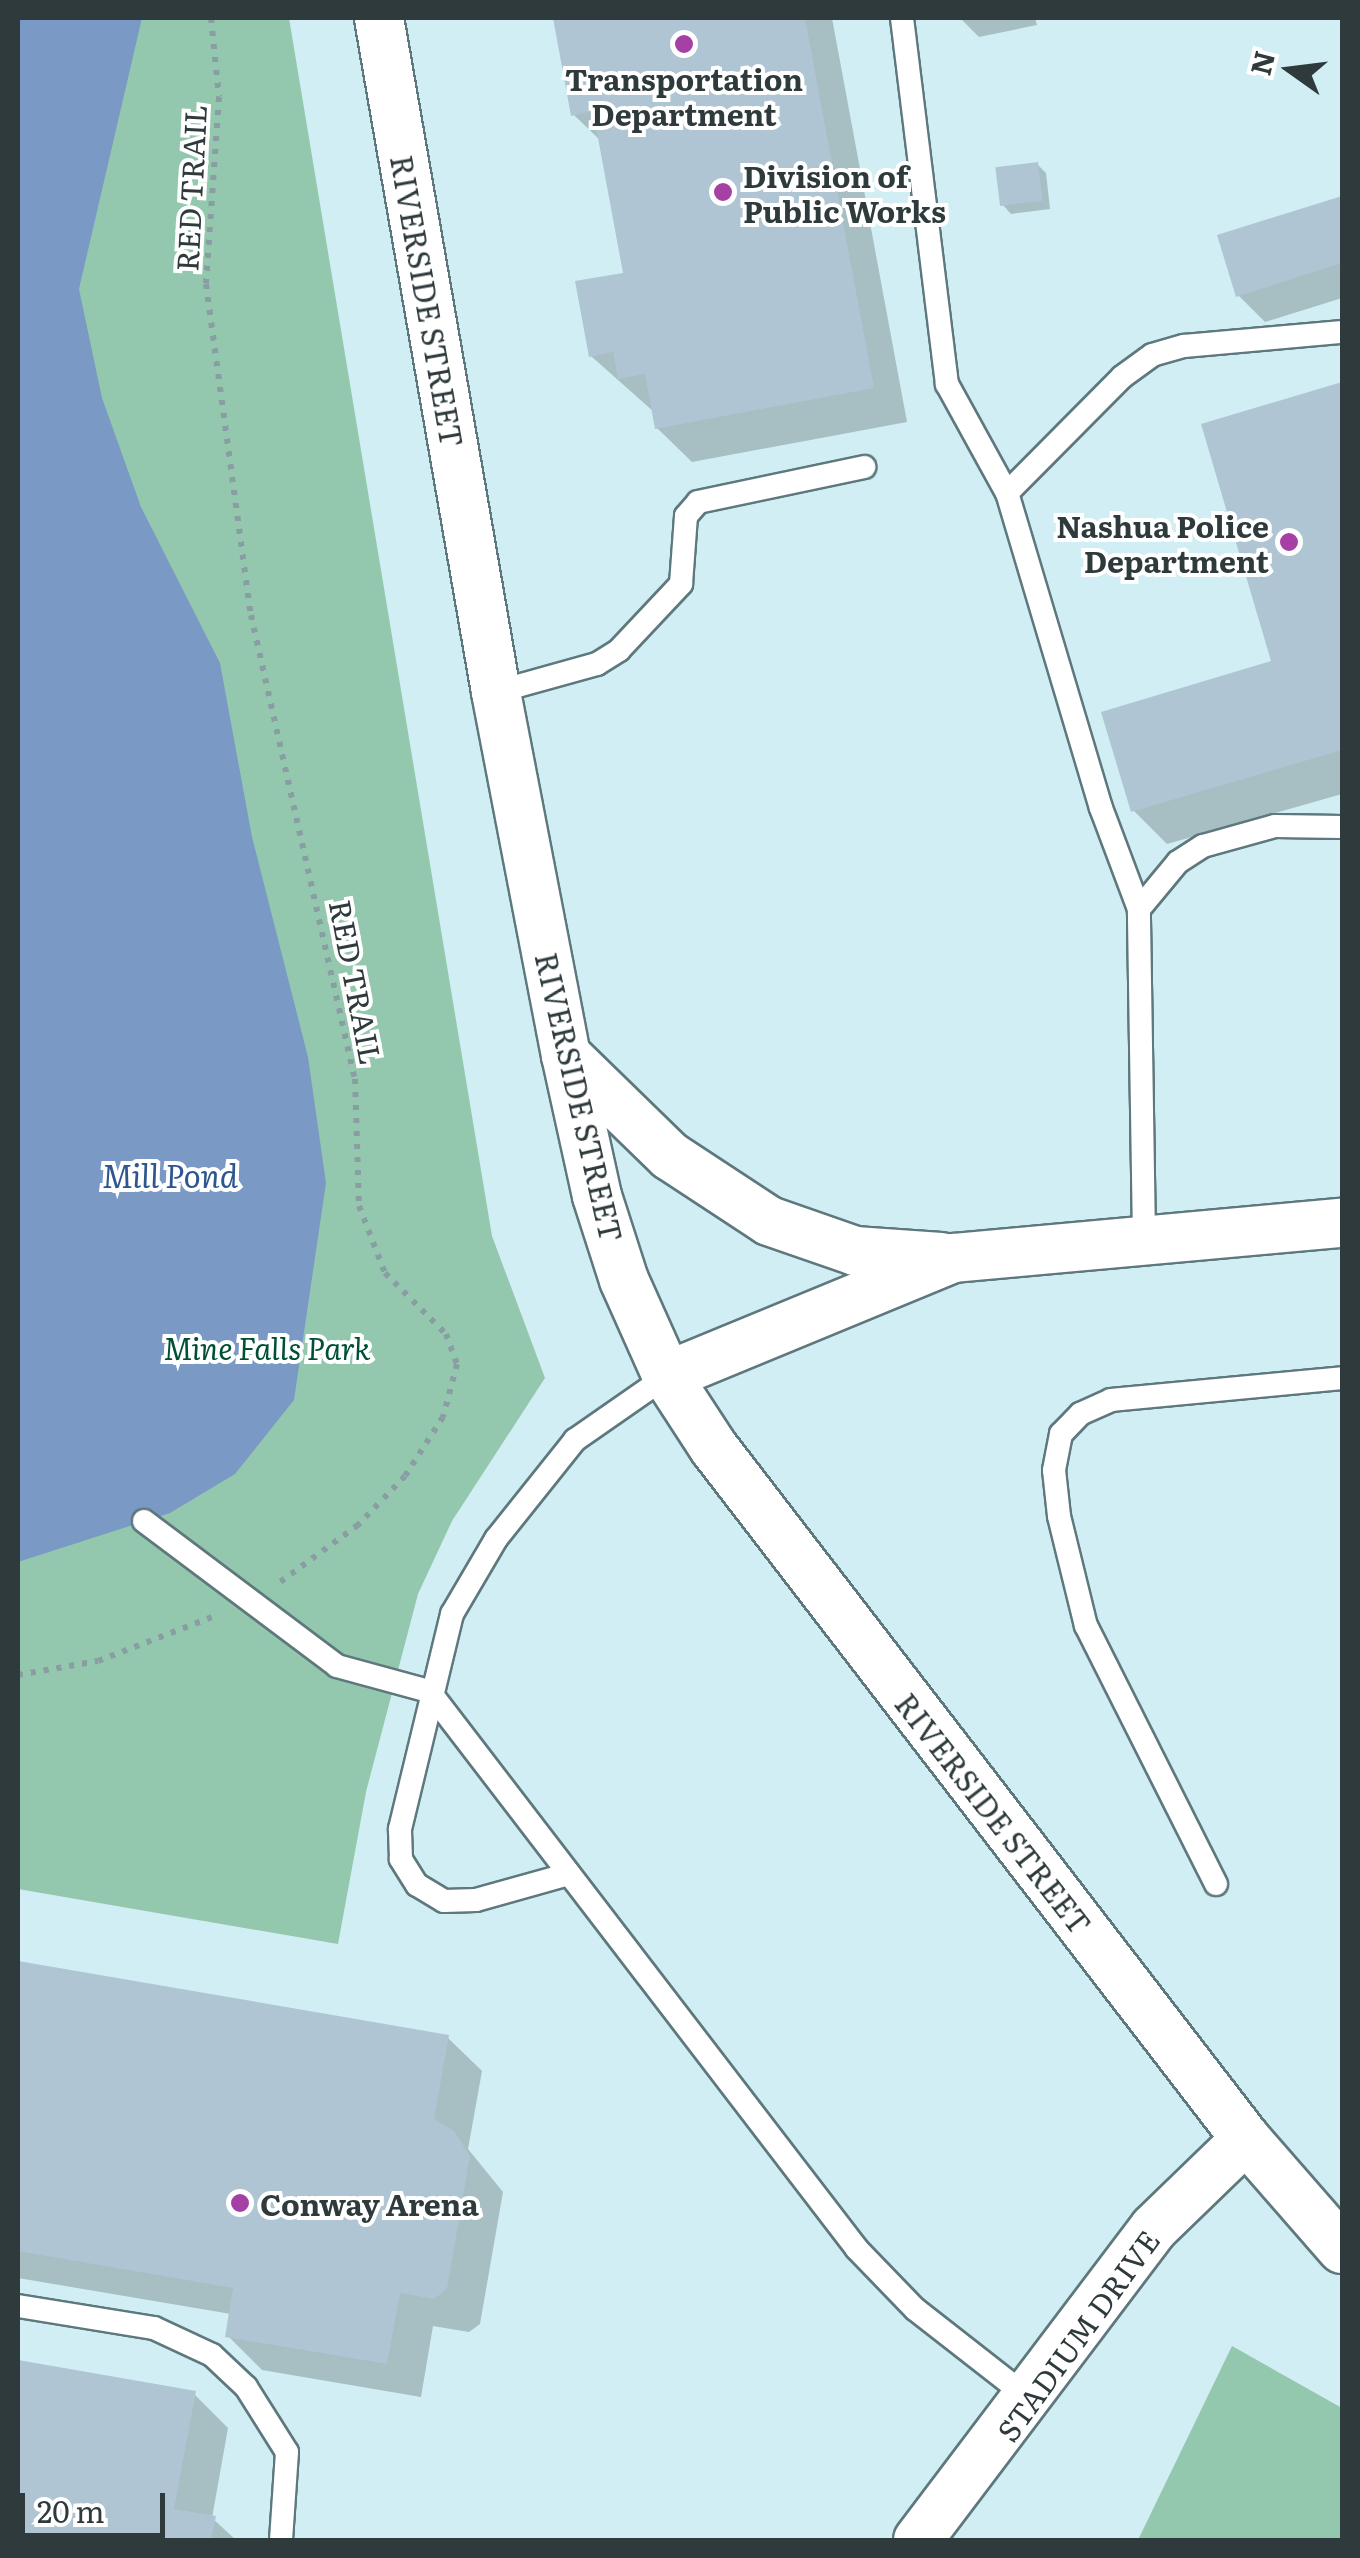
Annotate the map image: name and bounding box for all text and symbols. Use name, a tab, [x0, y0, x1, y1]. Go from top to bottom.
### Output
north arrow	[1240, 20, 1340, 120]
marker: Transportation Department	[673, 33, 695, 55]
text: N	[1238, 46, 1284, 79]
place label: Transportation Department	[565, 60, 803, 130]
street label: RED TRAIL	[168, 104, 212, 272]
street label: RIVERSIDE STREET	[385, 152, 471, 450]
place label: Division of Public Works	[743, 157, 946, 228]
marker: Division of Public Works	[712, 181, 734, 203]
place label: Nashua Police Department	[1056, 507, 1269, 578]
marker: Nashua Police Department	[1278, 531, 1300, 553]
street label: RED TRAIL	[323, 897, 391, 1067]
street label: RIVERSIDE STREET	[529, 949, 631, 1245]
water label: Mill Pond	[102, 1155, 238, 1193]
park label: Mine Falls Park	[163, 1329, 371, 1365]
street label: RIVERSIDE STREET	[889, 1685, 1099, 1941]
place label: Conway Arena	[260, 2185, 479, 2221]
marker: Conway Arena	[229, 2192, 251, 2214]
street label: STADIUM DRIVE	[988, 2222, 1166, 2448]
scale bar	[25, 2473, 170, 2535]
text: 20 m	[37, 2488, 105, 2532]

